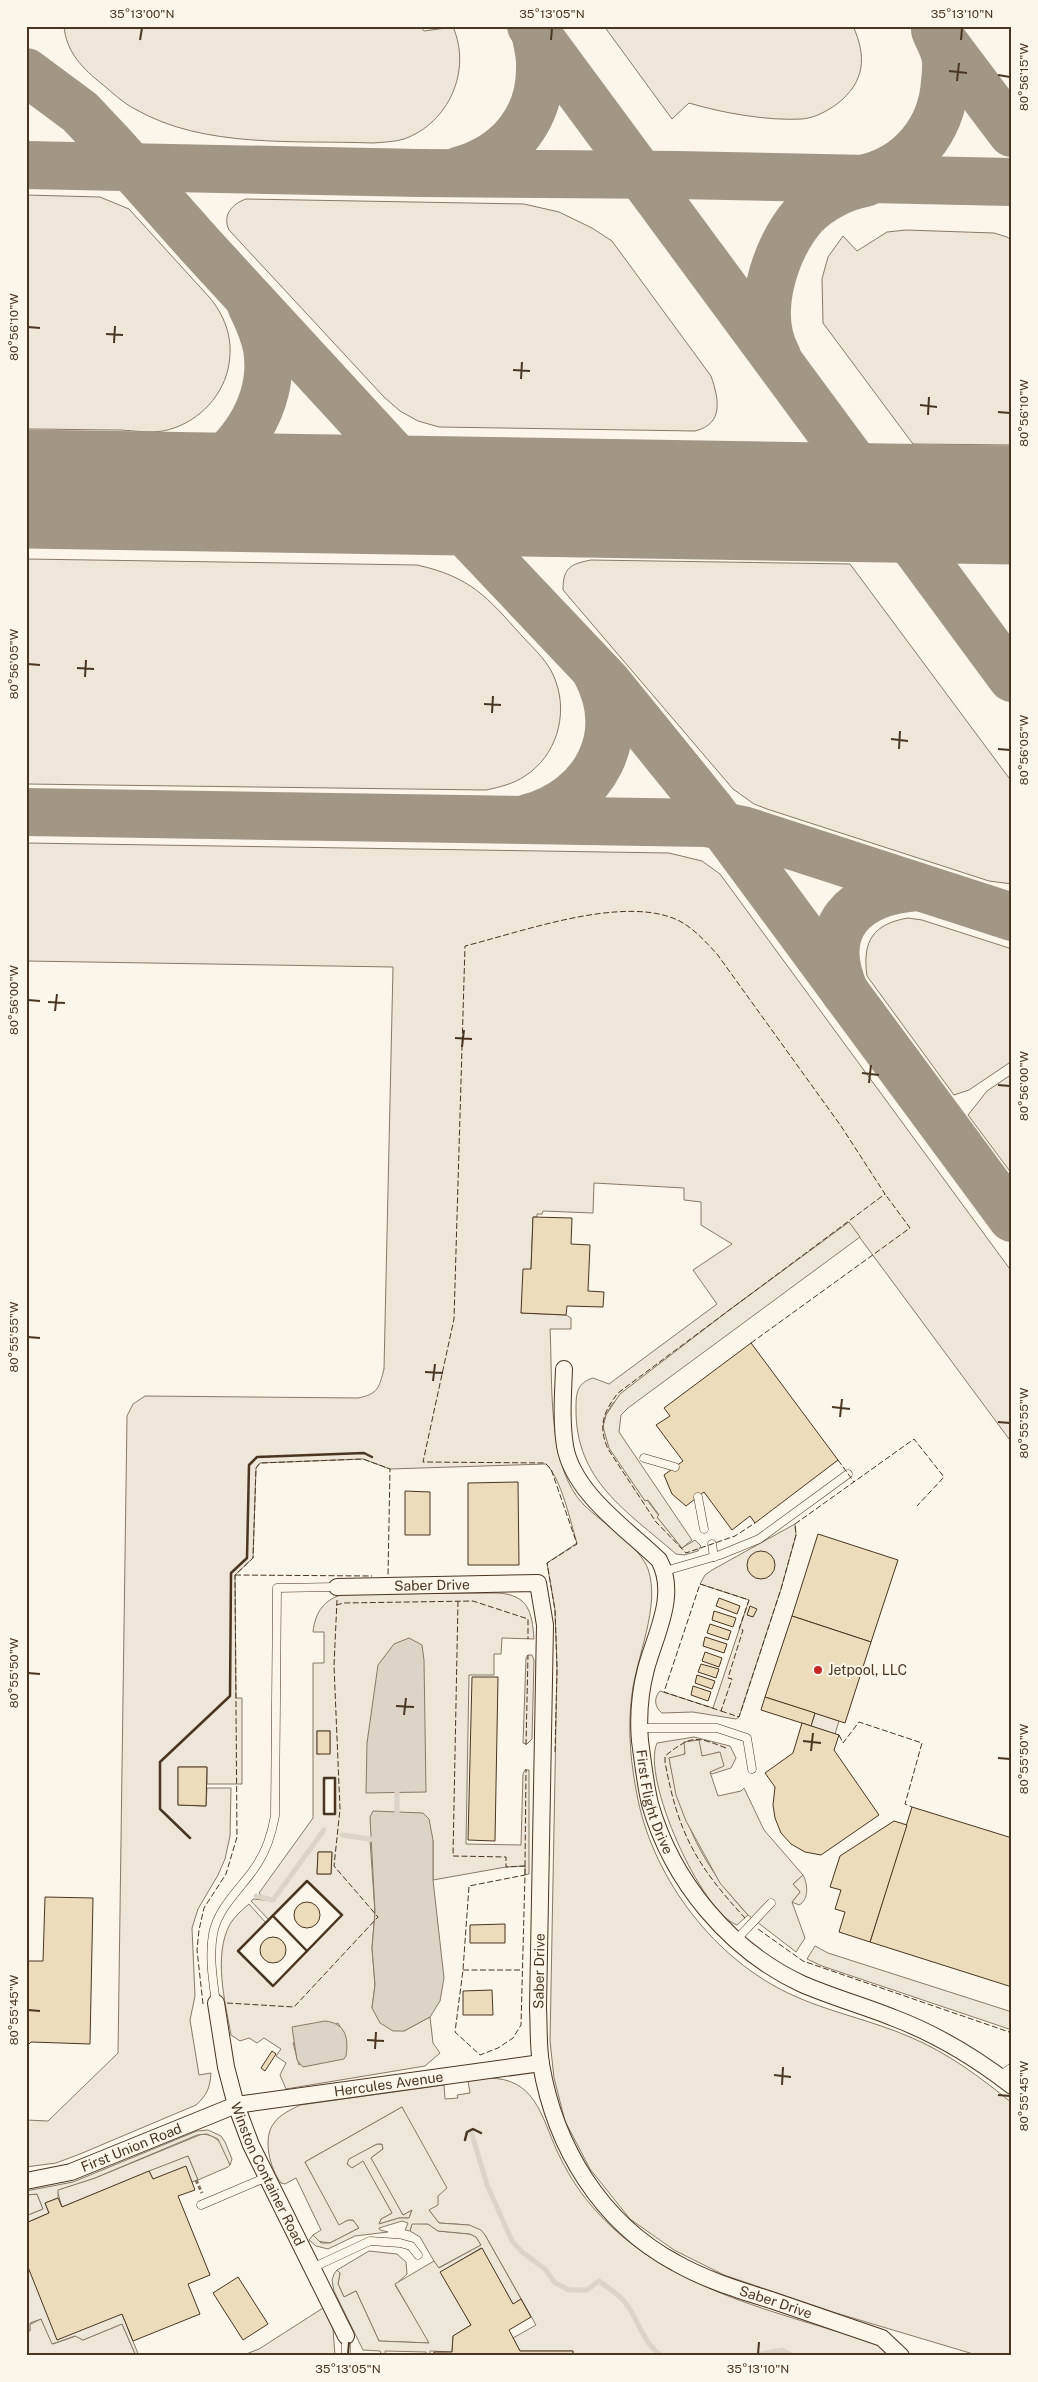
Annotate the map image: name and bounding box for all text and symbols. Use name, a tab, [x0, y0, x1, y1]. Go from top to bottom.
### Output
text: 35°13'00"N	[110, 7, 175, 21]
text: 35°13'05"N	[519, 7, 585, 21]
text: 35°13'10"N	[931, 7, 993, 21]
text: 80°56'15"W	[1017, 43, 1031, 111]
text: 80°56'10"W	[7, 293, 21, 361]
text: 80°56'10"W	[1017, 379, 1031, 447]
text: 80°56'05"W	[7, 628, 21, 699]
text: 80°56'05"W	[1017, 714, 1031, 785]
text: 80°56'00"W	[7, 965, 21, 1035]
text: 80°56'00"W	[1017, 1051, 1031, 1121]
text: 80°55'55"W	[7, 1301, 21, 1372]
text: 80°55'55"W	[1017, 1387, 1031, 1458]
street label: Saber Drive	[394, 1576, 470, 1594]
text: 80°55'50"W	[7, 1637, 21, 1708]
place label: Jetpool, LLC	[828, 1662, 907, 1678]
marker: Jetpool, LLC	[812, 1664, 824, 1676]
text: 80°55'50"W	[1017, 1723, 1031, 1794]
street label: First Flight Drive	[633, 1749, 677, 1857]
street label: Saber Drive	[530, 1933, 548, 2009]
text: 80°55'45"W	[7, 1974, 21, 2045]
text: 80°55'45"W	[1017, 2060, 1031, 2131]
street label: Hercules Avenue	[333, 2069, 444, 2099]
street label: Winston Container Road	[228, 2100, 308, 2248]
street label: First Union Road	[79, 2120, 184, 2175]
street label: Saber Drive	[737, 2282, 814, 2322]
text: 35°13'05"N	[315, 2362, 381, 2376]
text: 35°13'10"N	[727, 2362, 789, 2376]

